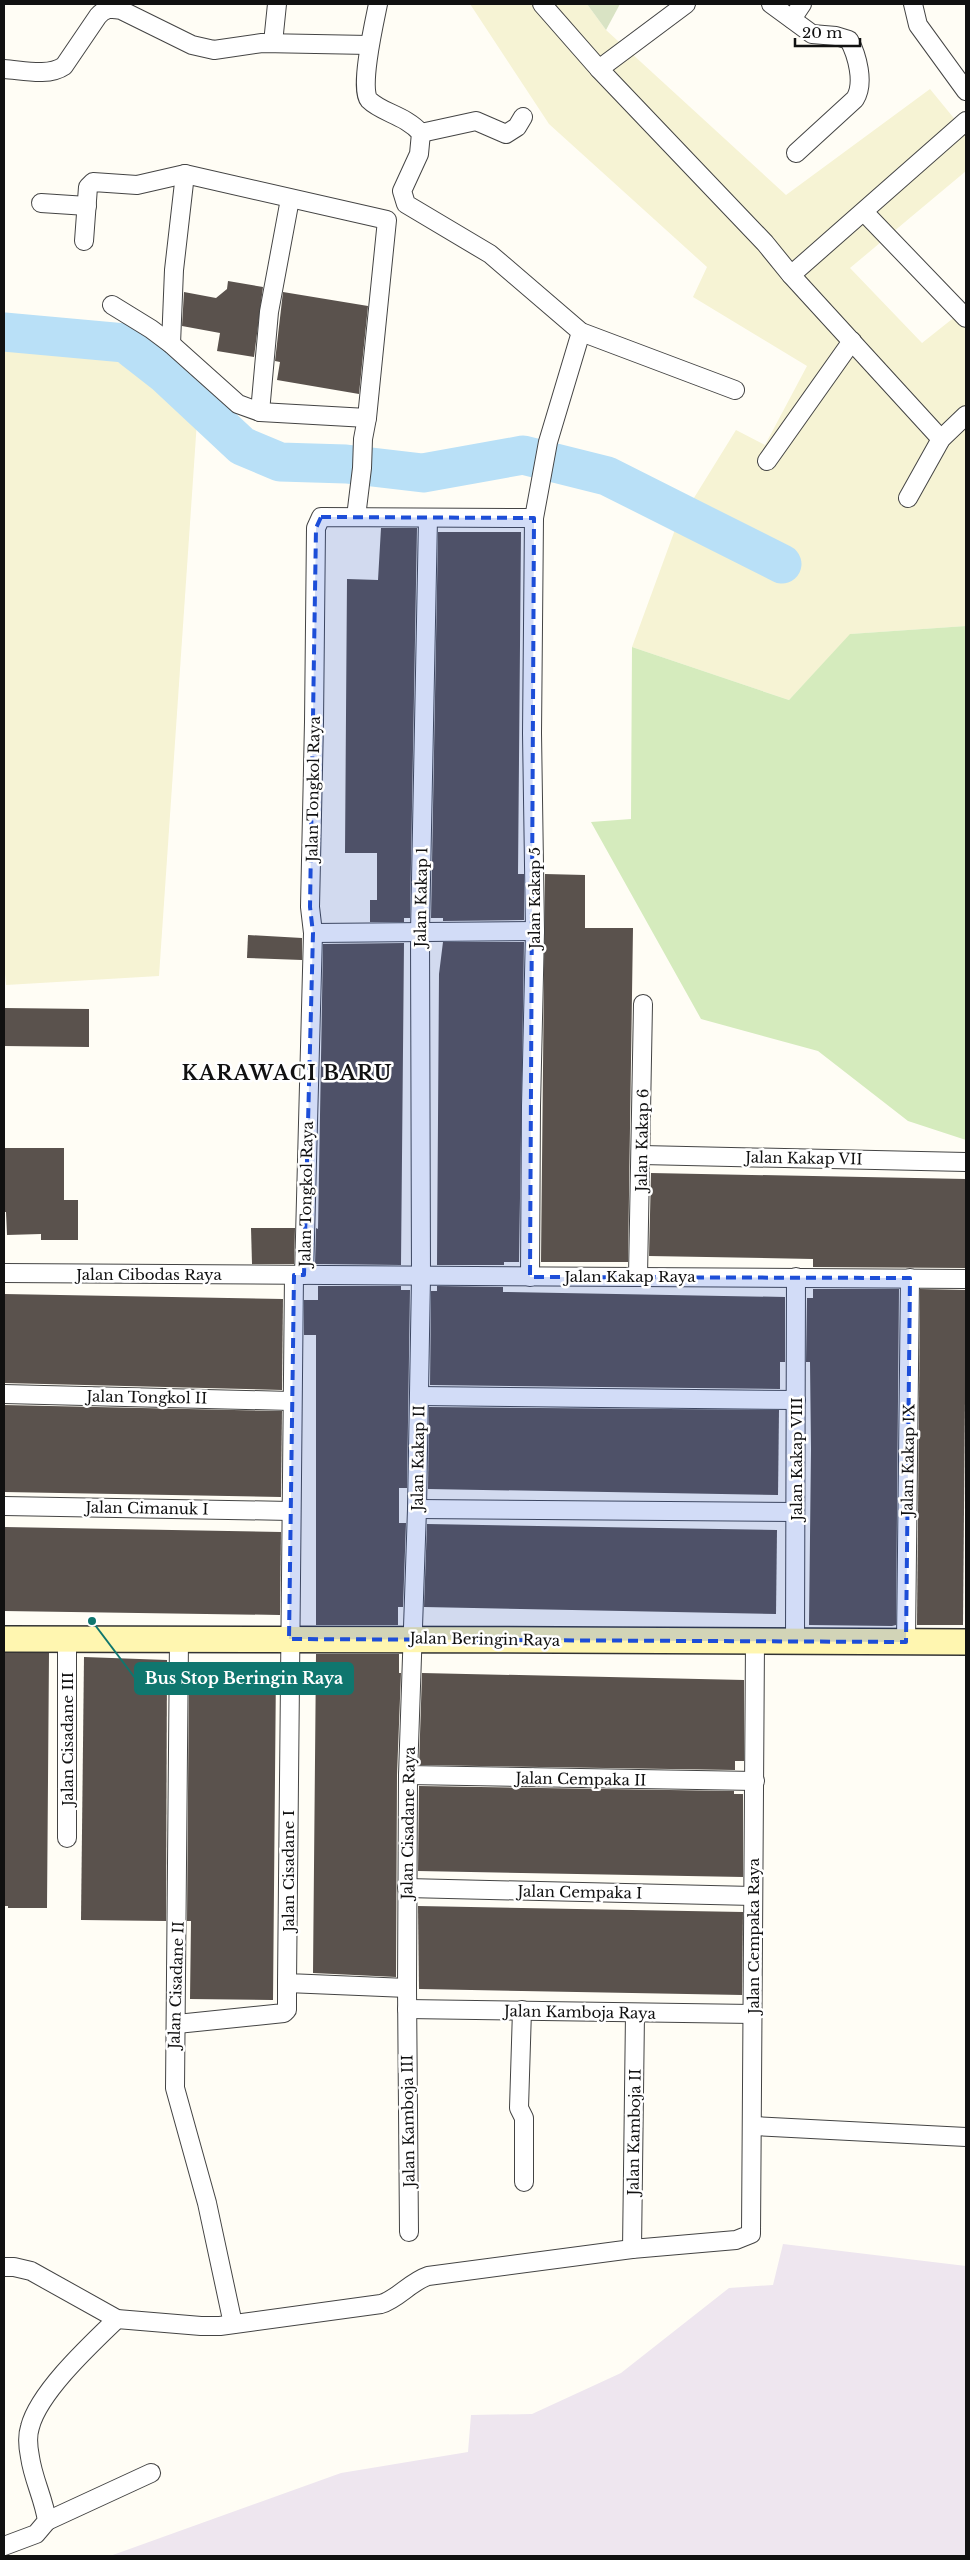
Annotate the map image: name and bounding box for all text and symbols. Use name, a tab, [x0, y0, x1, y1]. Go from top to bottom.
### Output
scale bar	[795, 15, 860, 47]
text: 20 m	[802, 23, 842, 42]
street label: Jalan Tongkol Raya	[302, 715, 324, 864]
street label: Jalan Kakap 1	[411, 847, 431, 949]
street label: Jalan Kakap 5	[525, 847, 544, 951]
district label: KARAWACI BARU	[182, 1061, 392, 1085]
street label: Jalan Kakap 6	[632, 1088, 652, 1194]
street label: Jalan Tongkol Raya	[295, 1120, 317, 1269]
street label: Jalan Kakap VII	[743, 1147, 863, 1169]
street label: Jalan Cibodas Raya	[74, 1265, 222, 1284]
street label: Jalan Kakap Raya	[562, 1267, 696, 1286]
street label: Jalan Tongkol II	[84, 1386, 208, 1408]
street label: Jalan Kakap VIII	[787, 1397, 806, 1523]
street label: Jalan Kakap IX	[897, 1403, 918, 1518]
street label: Jalan Kakap II	[408, 1405, 428, 1513]
street label: Jalan Cimanuk I	[83, 1497, 209, 1519]
street label: Jalan Beringin Raya	[408, 1628, 561, 1650]
callout: Bus Stop Beringin Raya	[135, 1663, 353, 1694]
text: Bus Stop Beringin Raya	[145, 1668, 343, 1688]
street label: Jalan Cisadane III	[58, 1672, 77, 1808]
street label: Jalan Cisadane Raya	[397, 1746, 419, 1902]
street label: Jalan Cempaka II	[513, 1768, 647, 1790]
street label: Jalan Cisadane I	[279, 1810, 298, 1934]
street label: Jalan Cempaka Raya	[744, 1857, 763, 2016]
street label: Jalan Cempaka I	[516, 1881, 643, 1903]
street label: Jalan Cisadane II	[164, 1921, 188, 2051]
street label: Jalan Kamboja Raya	[502, 2001, 657, 2023]
street label: Jalan Kamboja III	[397, 2054, 419, 2190]
street label: Jalan Kamboja II	[623, 2068, 645, 2198]

